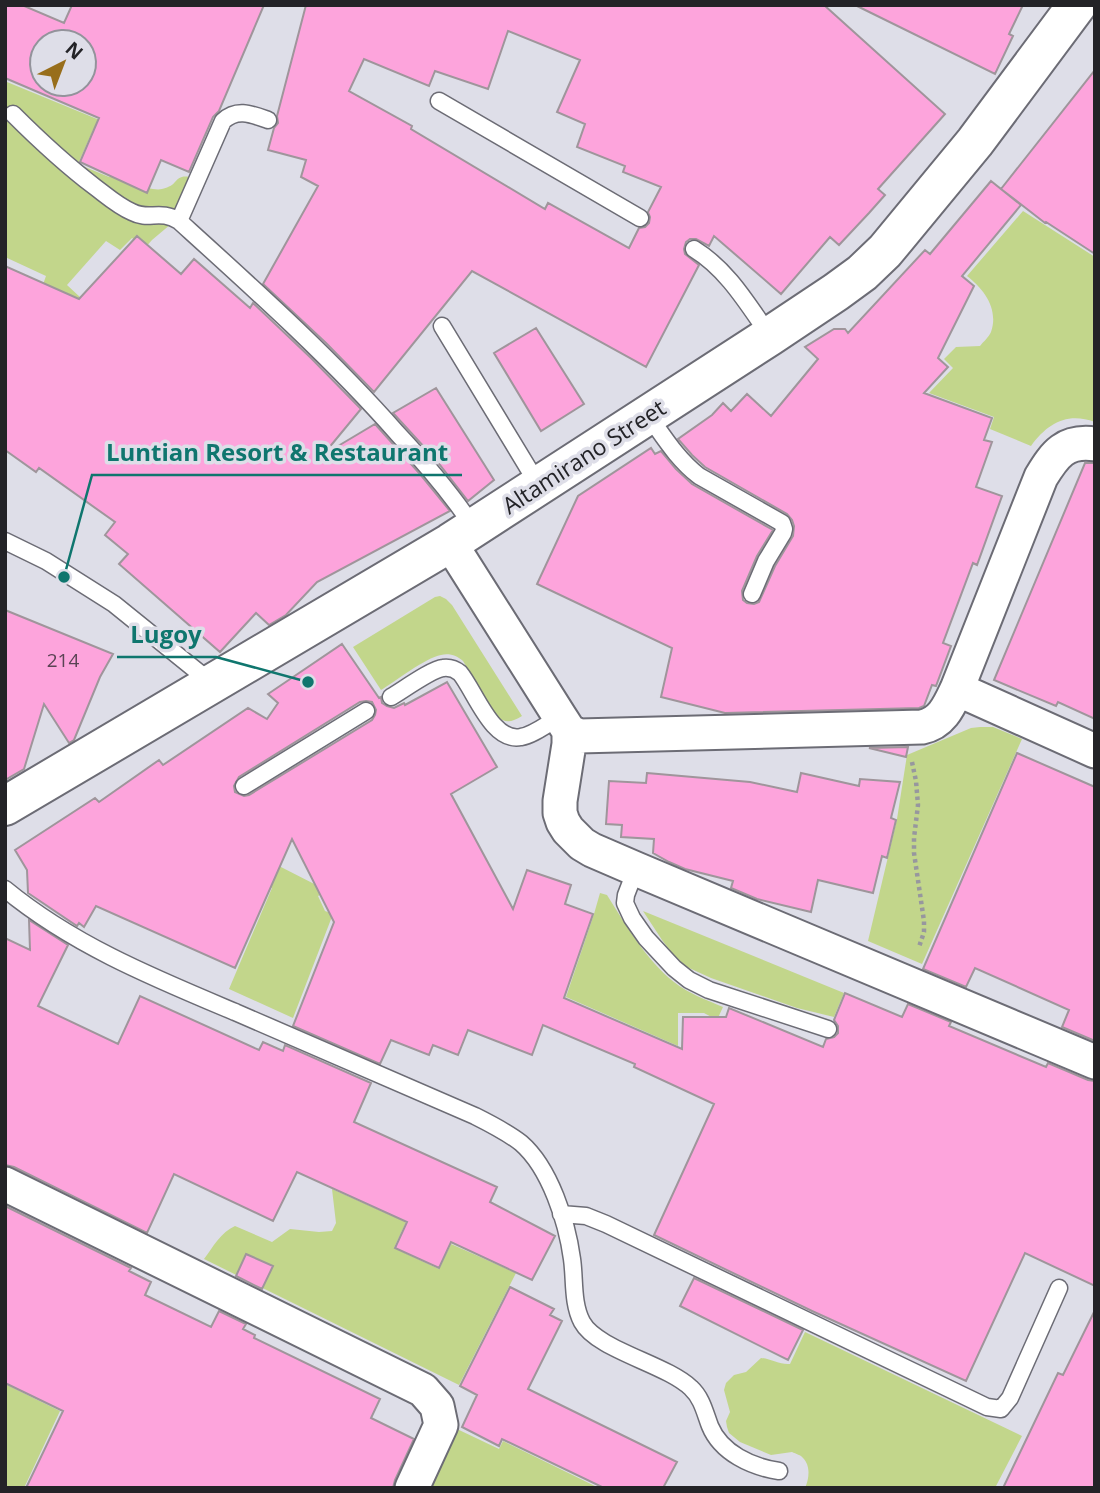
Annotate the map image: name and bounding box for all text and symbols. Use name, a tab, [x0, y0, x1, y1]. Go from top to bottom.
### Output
north arrow	[28, 28, 98, 98]
text: N	[60, 36, 89, 65]
street label: Altamirano Street	[496, 391, 671, 521]
callout: Luntian Resort & Restaurant	[92, 430, 462, 475]
text: Luntian Resort & Restaurant	[106, 435, 448, 468]
callout: Lugoy	[117, 612, 216, 657]
text: Lugoy	[130, 617, 202, 650]
house number: 214	[47, 647, 79, 673]

